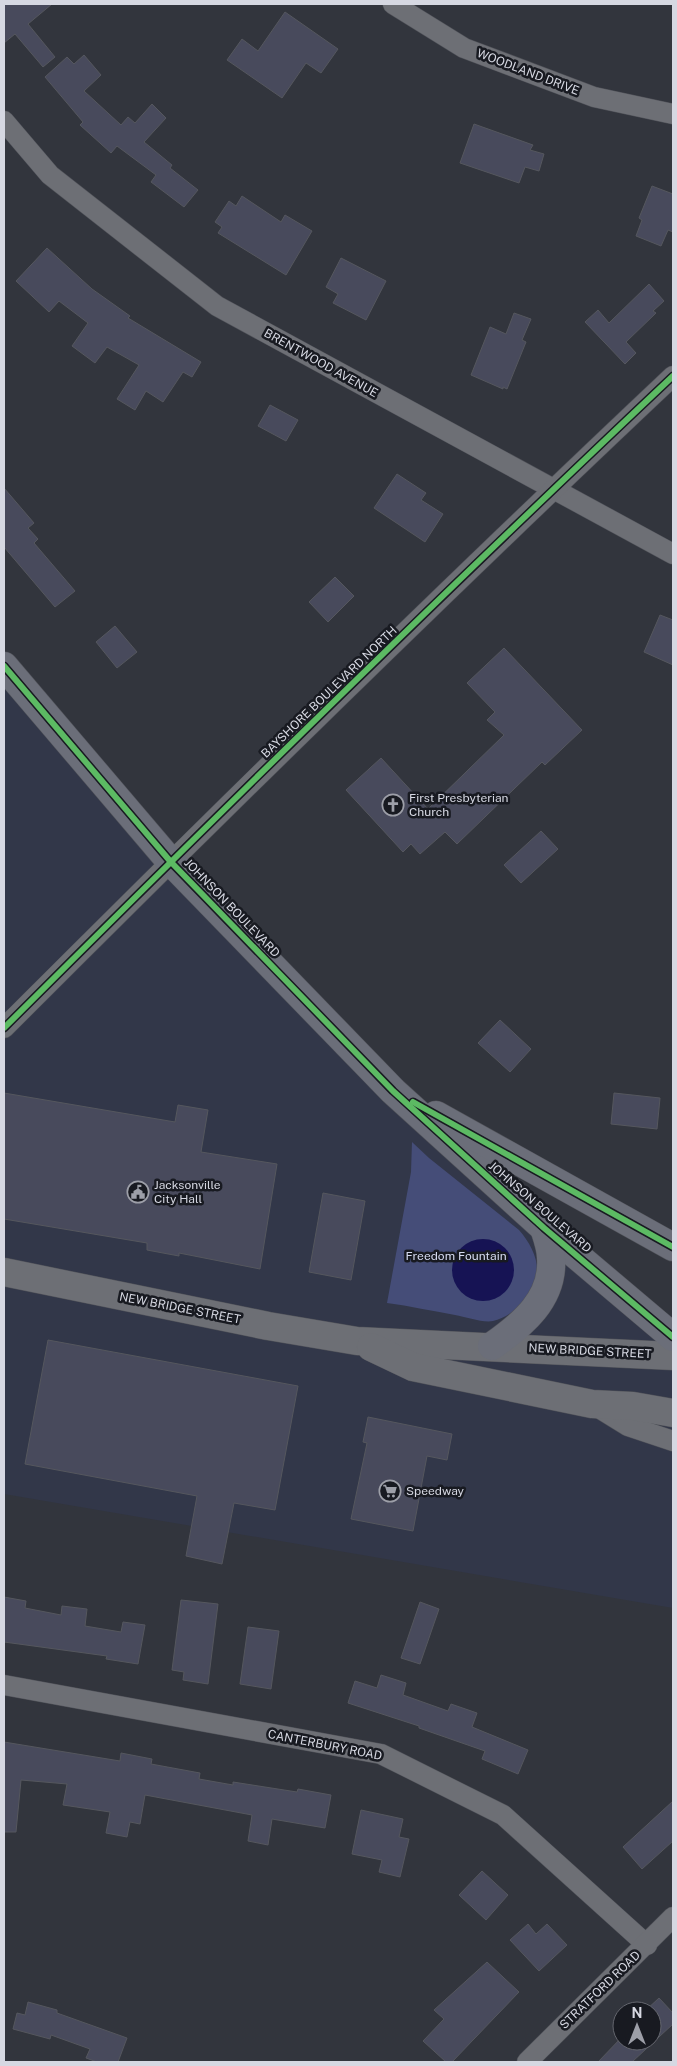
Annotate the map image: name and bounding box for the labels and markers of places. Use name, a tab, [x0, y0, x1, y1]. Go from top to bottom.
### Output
place label: First Presbyterian Church	[409, 791, 509, 819]
church icon: First Presbyterian Church	[381, 793, 405, 817]
place label: Jacksonville City Hall	[154, 1178, 221, 1206]
public building icon: Jacksonville City Hall	[126, 1180, 150, 1204]
supermarket icon: Speedway	[378, 1479, 402, 1503]
place label: Speedway	[406, 1484, 465, 1498]

